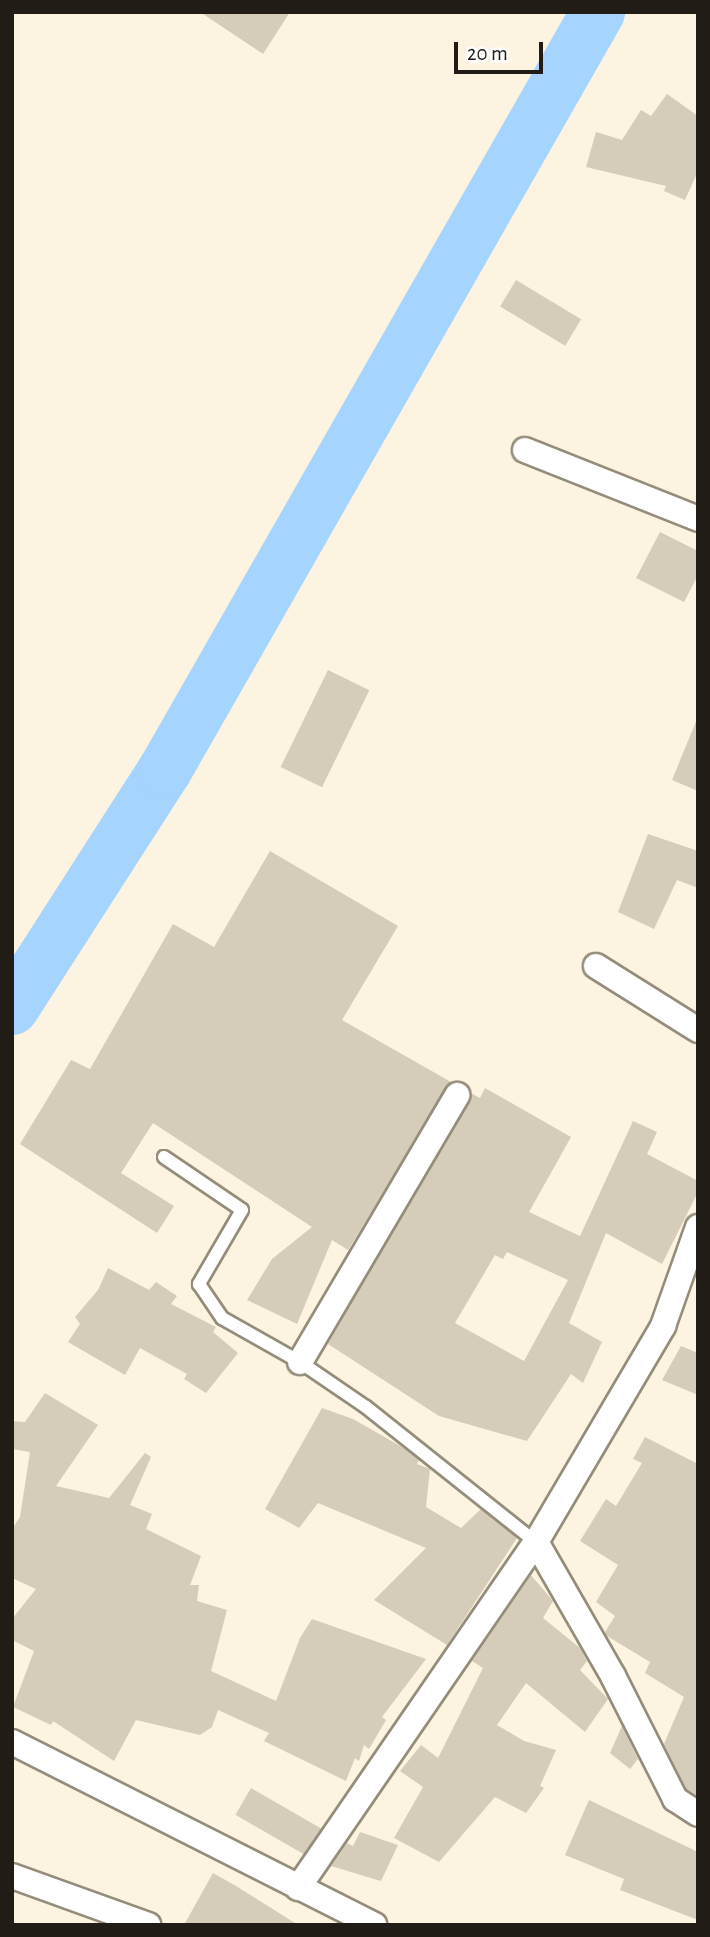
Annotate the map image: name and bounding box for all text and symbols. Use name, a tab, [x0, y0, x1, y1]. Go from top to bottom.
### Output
scale bar	[458, 28, 547, 72]
text: 20 m	[467, 43, 508, 64]

